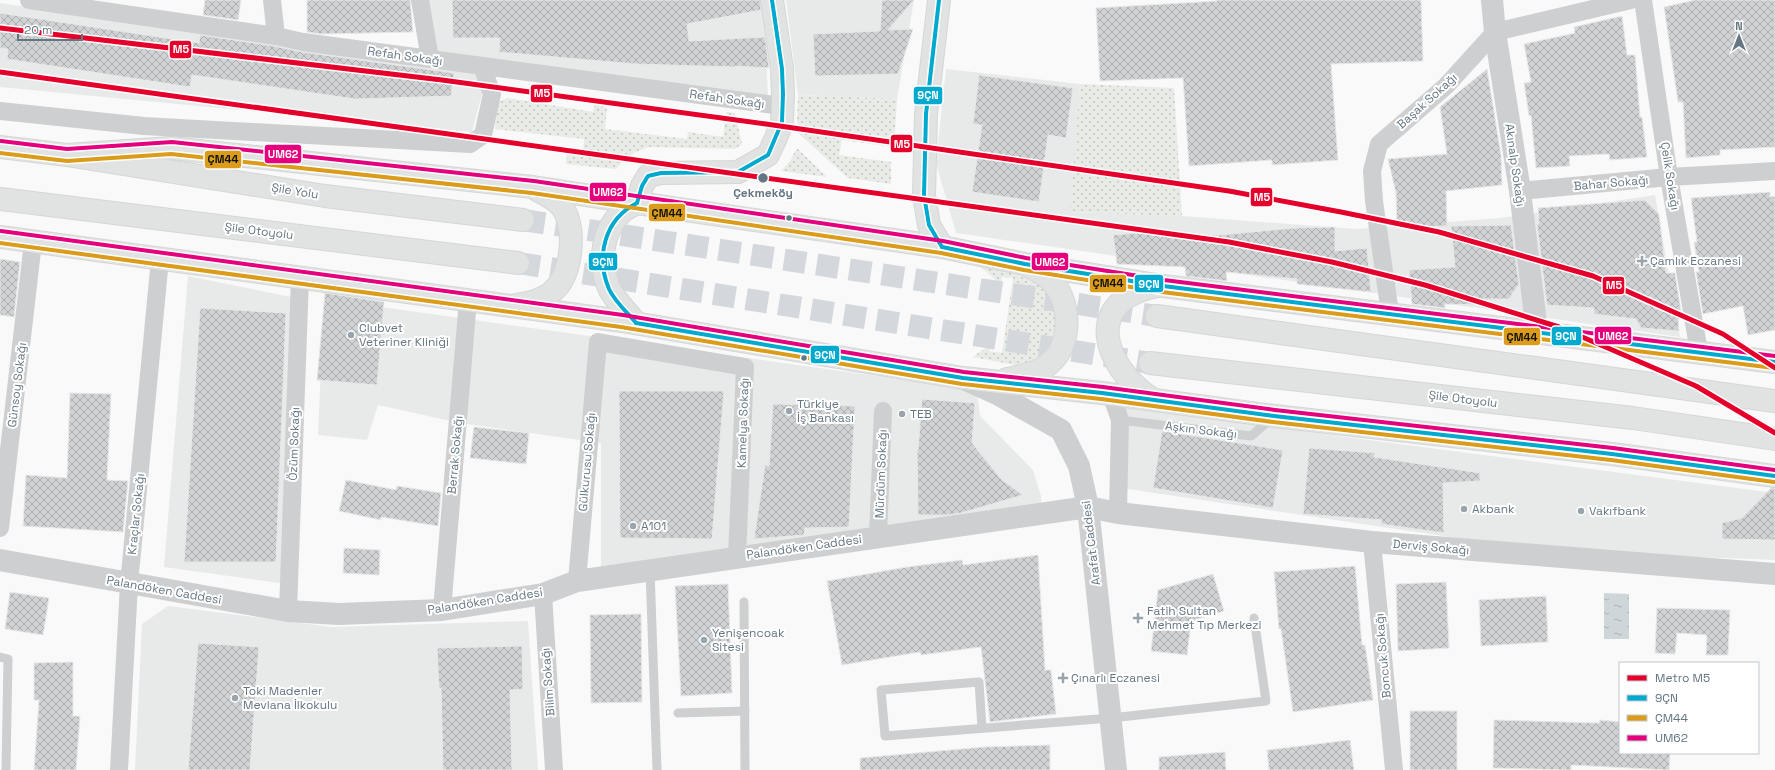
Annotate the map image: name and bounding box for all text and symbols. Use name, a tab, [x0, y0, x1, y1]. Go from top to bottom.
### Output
scale bar	[18, 16, 82, 42]
north arrow	[1719, 16, 1759, 56]
text: N	[1735, 19, 1743, 33]
text: 20 m	[24, 22, 52, 38]
line badge: M5	[169, 40, 192, 59]
text: M5	[173, 42, 190, 56]
street label: Refah Sokağı	[367, 43, 443, 69]
street label: Başak Sokağı	[1393, 70, 1461, 132]
line badge: M5	[530, 84, 553, 103]
text: M5	[534, 86, 551, 100]
street label: Refah Sokağı	[689, 86, 765, 112]
line badge: 9ÇN	[913, 86, 943, 105]
text: 9ÇN	[917, 88, 939, 102]
street label: Akınalp Sokağı	[1501, 123, 1529, 207]
line badge: M5	[890, 134, 913, 153]
text: M5	[894, 137, 911, 151]
street label: Çelik Sokağı	[1657, 141, 1683, 211]
line badge: UM62	[264, 144, 302, 164]
text: UM62	[268, 147, 299, 161]
line badge: ÇM44	[204, 150, 242, 169]
text: ÇM44	[208, 152, 238, 166]
marker: Çekmeköy	[756, 171, 770, 185]
street label: Bahar Sokağı	[1573, 172, 1649, 194]
street label: Şile Yolu	[270, 179, 320, 203]
line badge: UM62	[589, 182, 627, 202]
text: UM62	[593, 185, 624, 199]
place label: Çekmeköy	[733, 185, 793, 201]
line badge: M5	[1250, 187, 1273, 207]
text: M5	[1254, 190, 1271, 204]
line badge: ÇM44	[648, 203, 686, 222]
text: ÇM44	[652, 206, 682, 220]
unlabelled marker	[784, 213, 794, 223]
street label: Şile Otoyolu	[224, 219, 294, 243]
line badge: 9ÇN	[588, 252, 618, 271]
line badge: UM62	[1031, 252, 1069, 271]
place label: Çamlık Eczanesi	[1650, 253, 1741, 269]
text: 9ÇN	[592, 255, 614, 269]
text: UM62	[1035, 255, 1066, 269]
marker: Çamlık Eczanesi	[1637, 256, 1647, 266]
line badge: ÇM44	[1089, 274, 1127, 293]
line badge: 9ÇN	[1134, 274, 1164, 293]
text: ÇM44	[1093, 276, 1123, 290]
line badge: M5	[1602, 276, 1625, 295]
text: 9ÇN	[1138, 277, 1160, 291]
text: M5	[1606, 278, 1623, 292]
place label: Clubvet Veteriner Kliniği	[359, 320, 449, 350]
line badge: 9ÇN	[1551, 326, 1582, 346]
line badge: UM62	[1594, 326, 1632, 345]
line badge: ÇM44	[1503, 327, 1541, 346]
text: 9ÇN	[1555, 329, 1577, 343]
text: UM62	[1598, 329, 1629, 343]
marker: Clubvet Veteriner Kliniği	[346, 330, 356, 340]
text: ÇM44	[1507, 330, 1537, 344]
street label: Günsoy Sokağı	[4, 342, 30, 428]
line badge: 9ÇN	[810, 345, 840, 364]
text: 9ÇN	[814, 348, 836, 362]
unlabelled marker	[799, 353, 809, 363]
street label: Kamelya Sokağı	[733, 378, 753, 468]
street label: Şile Otoyolu	[1428, 387, 1498, 411]
place label: Türkiye İş Bankası	[797, 396, 854, 426]
marker: Türkiye İş Bankası	[784, 406, 794, 416]
place label: TEB	[910, 406, 932, 422]
street label: Özüm Sokağı	[285, 407, 303, 481]
marker: TEB	[897, 409, 907, 419]
street label: Gülkurusu Sokağı	[575, 412, 599, 512]
street label: Berrak Sokağı	[444, 415, 466, 495]
street label: Aşkın Sokağı	[1164, 418, 1238, 442]
street label: Mürdüm Sokağı	[871, 429, 891, 519]
street label: Kraçlar Sokağı	[124, 473, 148, 555]
street label: Arafat Caddesi	[1078, 500, 1104, 586]
place label: Akbank	[1472, 501, 1515, 517]
place label: Vakıfbank	[1589, 503, 1647, 519]
marker: Akbank	[1459, 504, 1469, 514]
marker: Vakıfbank	[1576, 506, 1586, 516]
place label: A101	[641, 518, 666, 534]
marker: A101	[628, 521, 638, 531]
street label: Palandöken Caddesi	[745, 531, 863, 563]
street label: Derviş Sokağı	[1392, 536, 1470, 558]
street label: Palandöken Caddesi	[105, 572, 223, 608]
street label: Palandöken Caddesi	[426, 584, 544, 618]
place label: Fatih Sultan Mehmet Tıp Merkezi	[1147, 603, 1262, 633]
marker: Fatih Sultan Mehmet Tıp Merkezi	[1132, 612, 1144, 624]
street label: Boncuk Sokağı	[1371, 613, 1395, 699]
place label: Yenişencoak Sitesi	[712, 625, 785, 655]
marker: Yenişencoak Sitesi	[699, 635, 709, 645]
street label: Bilim Sokağı	[538, 647, 558, 717]
legend	[1619, 662, 1759, 754]
place label: Çınarlı Eczanesi	[1071, 670, 1160, 686]
text: Metro M5	[1655, 670, 1710, 686]
marker: Çınarlı Eczanesi	[1058, 673, 1068, 683]
place label: Toki Madenler Mevlana İlkokulu	[243, 683, 337, 713]
text: 9ÇN	[1655, 690, 1678, 706]
marker: Toki Madenler Mevlana İlkokulu	[230, 693, 240, 703]
text: ÇM44	[1655, 710, 1689, 726]
text: UM62	[1655, 730, 1688, 746]

